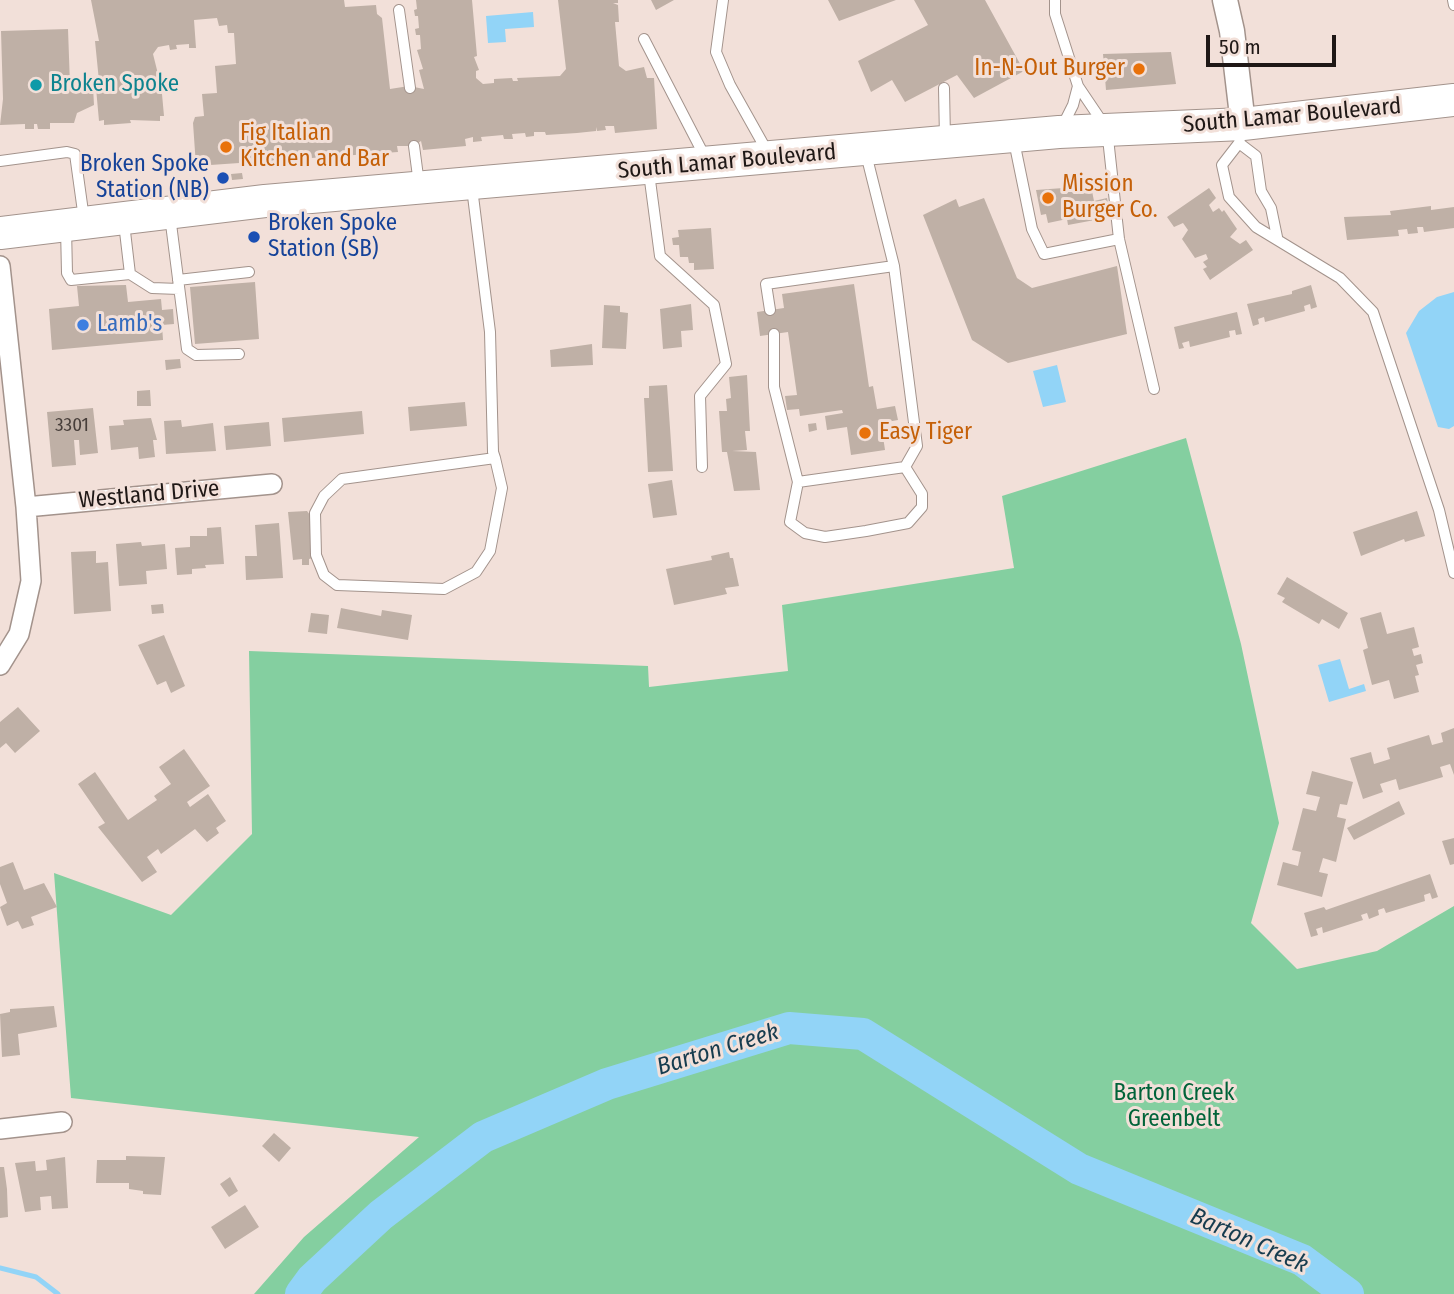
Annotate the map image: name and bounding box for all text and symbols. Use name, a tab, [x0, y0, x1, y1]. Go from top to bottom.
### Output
scale bar	[1209, 21, 1338, 65]
text: 50 m	[1219, 34, 1261, 60]
place label: In-N-Out Burger	[974, 55, 1125, 83]
marker: In-N-Out Burger	[1131, 61, 1147, 77]
place label: Broken Spoke	[50, 71, 179, 99]
marker: Broken Spoke	[28, 77, 44, 93]
street label: South Lamar Boulevard	[1182, 93, 1402, 139]
place label: Fig Italian Kitchen and Bar	[240, 120, 389, 174]
marker: Fig Italian Kitchen and Bar	[218, 139, 234, 155]
street label: South Lamar Boulevard	[617, 139, 837, 185]
place label: Broken Spoke Station (NB)	[80, 151, 209, 205]
marker: Broken Spoke Station (NB)	[215, 170, 231, 186]
place label: Mission Burger Co.	[1062, 171, 1158, 225]
marker: Mission Burger Co.	[1040, 190, 1056, 206]
place label: Broken Spoke Station (SB)	[268, 210, 397, 264]
marker: Broken Spoke Station (SB)	[246, 229, 262, 245]
place label: Lamb's	[97, 311, 162, 339]
marker: Lamb's	[75, 317, 91, 333]
house number: 3301	[55, 415, 89, 437]
place label: Easy Tiger	[879, 419, 972, 447]
marker: Easy Tiger	[857, 425, 873, 441]
street label: Westland Drive	[77, 475, 221, 515]
water label: Barton Creek	[654, 1018, 782, 1082]
park label: Barton Creek Greenbelt	[1114, 1080, 1234, 1134]
water label: Barton Creek	[1186, 1202, 1312, 1280]

